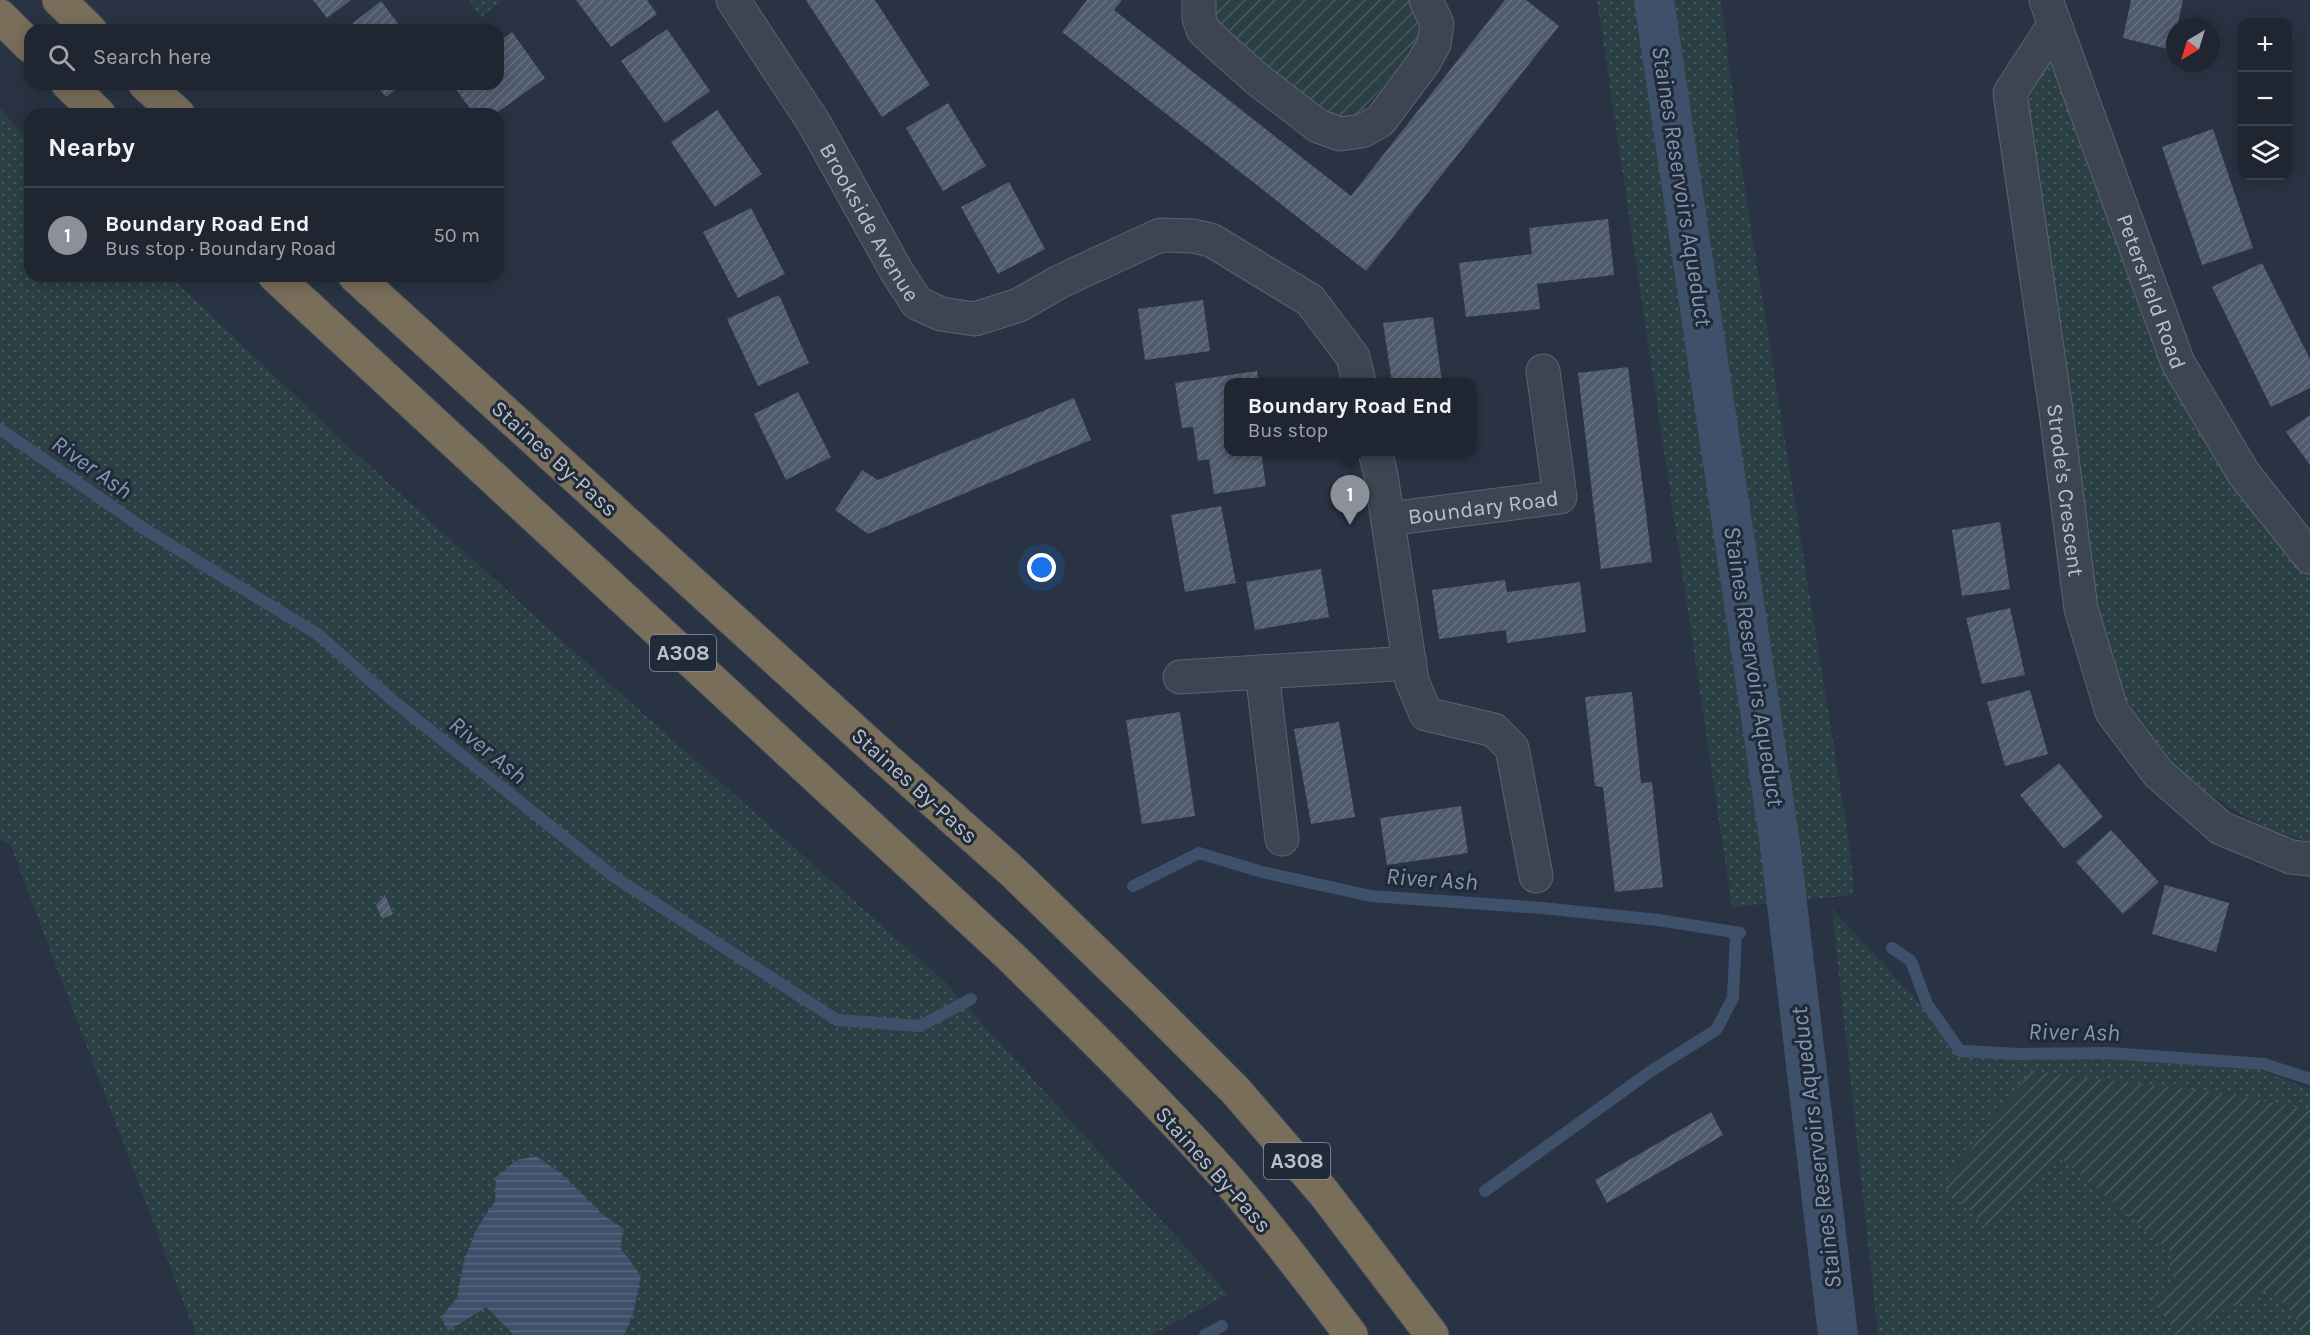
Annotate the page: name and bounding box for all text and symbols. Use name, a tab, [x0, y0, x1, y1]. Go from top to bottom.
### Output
north arrow	[2166, 18, 2220, 72]
map controls	[2238, 18, 2292, 180]
button: +	[2238, 18, 2292, 72]
search box	[24, 24, 504, 90]
icon: search	[45, 41, 78, 74]
text: Search here	[93, 44, 211, 70]
water label: Staines Reservoirs Aqueduct	[1646, 44, 1718, 329]
button: −	[2238, 72, 2292, 126]
button: layers	[2238, 126, 2292, 180]
text: Nearby	[48, 132, 135, 163]
street label: Brookside Avenue	[814, 139, 925, 307]
text: Boundary Road End	[105, 211, 310, 237]
street label: Petersfield Road	[2111, 211, 2191, 373]
text: 1	[64, 224, 71, 247]
text: 50 m	[433, 224, 480, 247]
text: Bus stop · Boundary Road	[105, 237, 336, 260]
popup	[1224, 378, 1476, 456]
text: Boundary Road End	[1248, 393, 1452, 419]
street label: Staines By-Pass	[486, 395, 623, 522]
street label: Strode's Crescent	[2041, 402, 2089, 578]
text: Bus stop	[1248, 419, 1328, 442]
water label: River Ash	[46, 429, 138, 505]
pin: 1	[1330, 476, 1370, 525]
street label: Boundary Road	[1407, 485, 1560, 530]
water label: Staines Reservoirs Aqueduct	[1718, 524, 1790, 809]
your location	[1027, 553, 1056, 582]
road number: A308	[650, 635, 716, 671]
water label: River Ash	[443, 710, 533, 790]
street label: Staines By-Pass	[846, 722, 983, 849]
water label: River Ash	[1385, 862, 1479, 896]
water label: Staines Reservoirs Aqueduct	[1785, 1005, 1847, 1290]
water label: River Ash	[2028, 1017, 2120, 1047]
street label: Staines By-Pass	[1150, 1101, 1277, 1238]
road number: A308	[1264, 1143, 1330, 1179]

